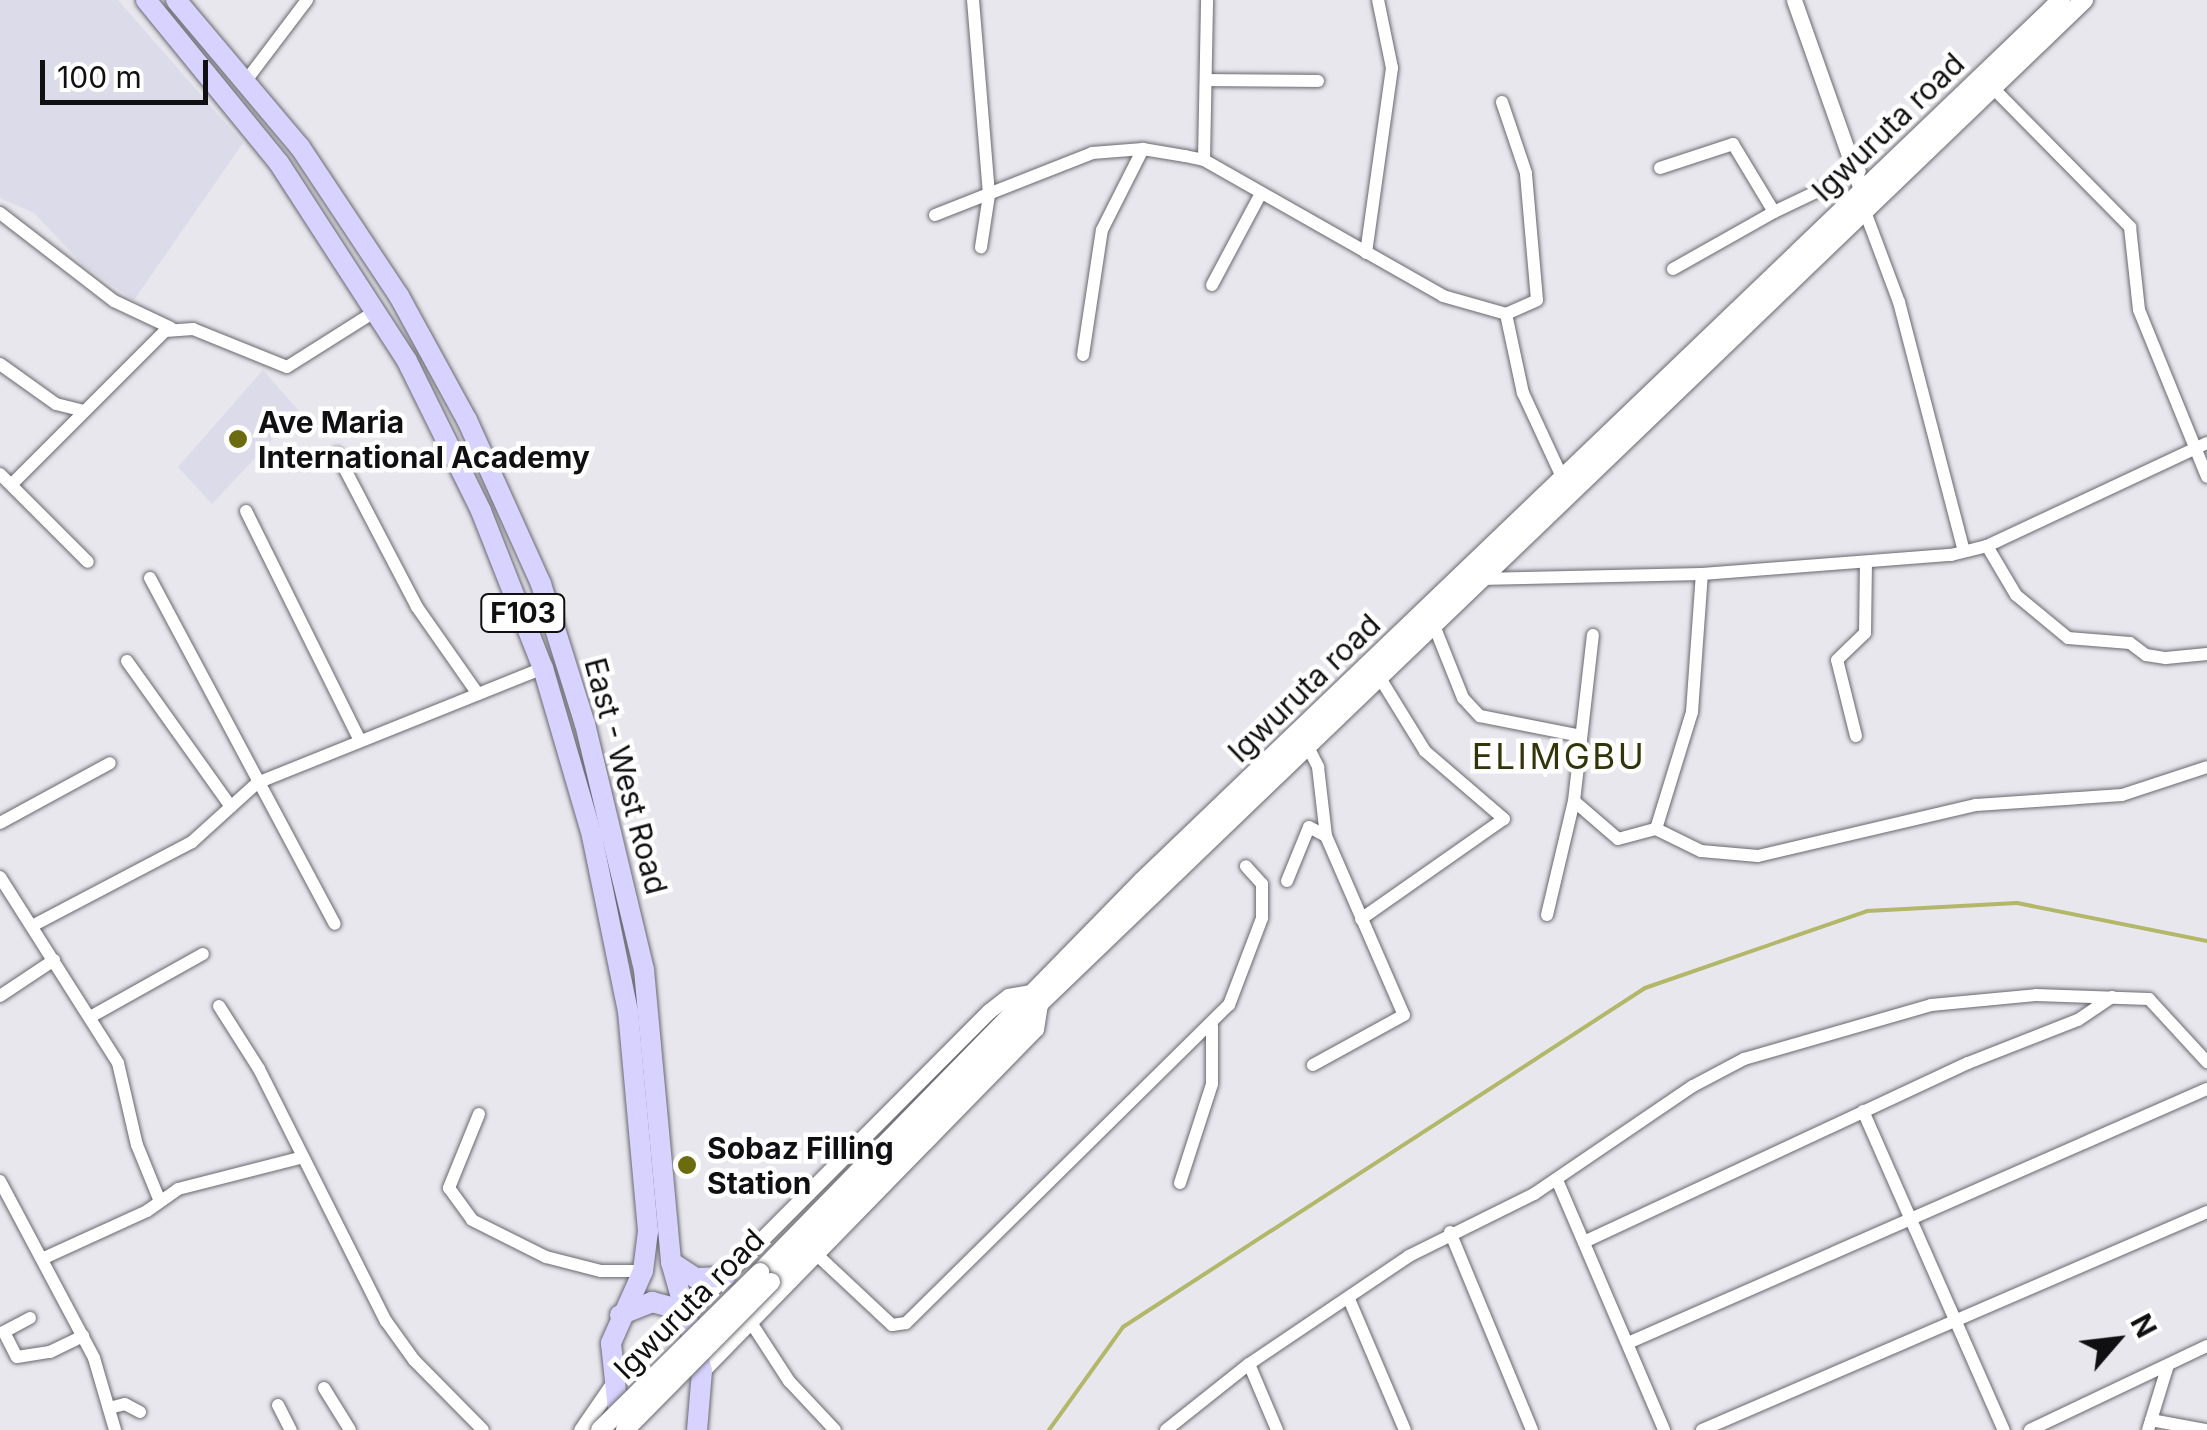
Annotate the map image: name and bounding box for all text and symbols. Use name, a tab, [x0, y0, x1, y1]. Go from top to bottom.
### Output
scale bar	[45, 40, 212, 102]
street label: Igwuruta road	[1805, 46, 1971, 208]
text: 100 m	[57, 59, 142, 95]
place label: Ave Maria International Academy	[258, 404, 590, 474]
marker: Ave Maria International Academy	[227, 428, 249, 450]
road number: F103	[478, 590, 568, 636]
street label: Igwuruta road	[1221, 607, 1387, 769]
street label: East - West Road	[577, 654, 675, 898]
district label: ELIMGBU	[1472, 735, 1646, 777]
place label: Sobaz Filling Station	[707, 1130, 894, 1200]
marker: Sobaz Filling Station	[676, 1154, 698, 1176]
street label: Igwuruta road	[607, 1222, 771, 1386]
north arrow	[2067, 1290, 2167, 1390]
text: N	[2123, 1309, 2164, 1343]

